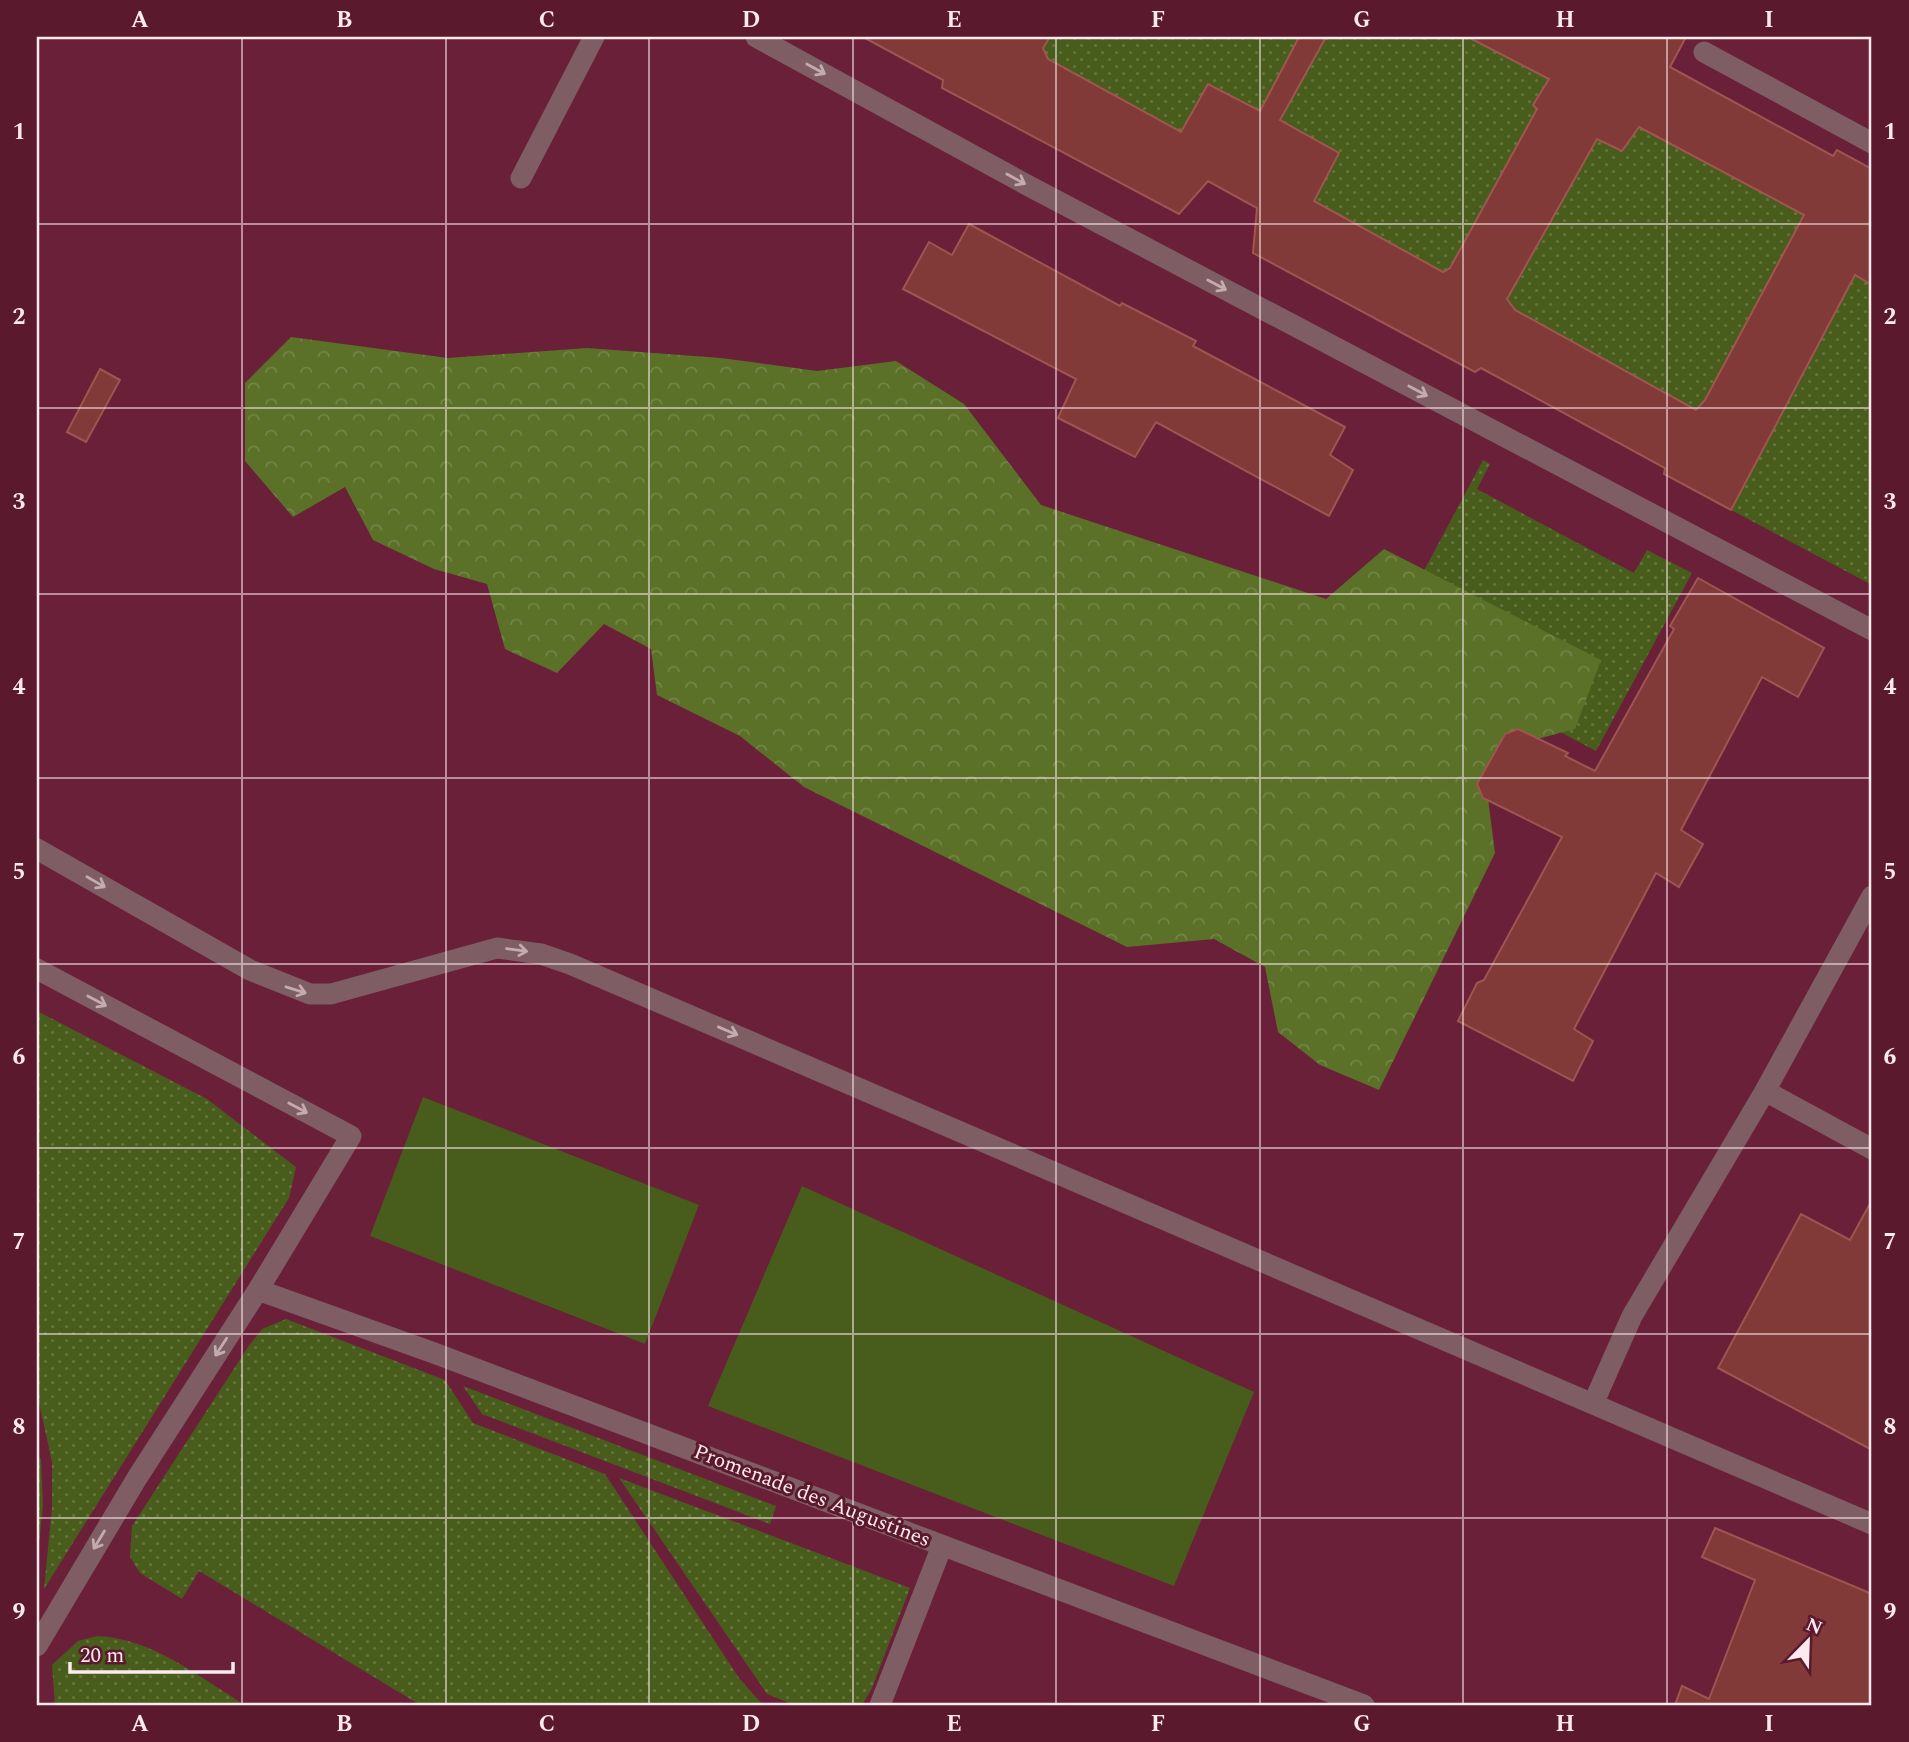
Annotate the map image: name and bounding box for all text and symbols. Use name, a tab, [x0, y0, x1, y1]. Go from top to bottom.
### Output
text: A	[131, 3, 149, 38]
text: B	[336, 3, 352, 38]
text: C	[539, 3, 555, 38]
text: D	[742, 3, 760, 38]
text: E	[946, 3, 962, 38]
text: F	[1151, 3, 1165, 38]
text: G	[1353, 3, 1371, 38]
text: H	[1555, 3, 1575, 38]
text: I	[1764, 3, 1774, 38]
one-way arrow	[805, 63, 826, 77]
text: 1	[13, 115, 25, 150]
text: 1	[1884, 115, 1896, 150]
one-way arrow	[1005, 172, 1025, 186]
one-way arrow	[1206, 278, 1227, 292]
text: 2	[13, 300, 26, 335]
text: 2	[1884, 300, 1897, 335]
one-way arrow	[1407, 384, 1428, 398]
text: 3	[13, 485, 26, 520]
text: 3	[1884, 485, 1897, 520]
text: 4	[13, 670, 26, 705]
text: 4	[1884, 670, 1897, 705]
text: 5	[13, 855, 25, 890]
text: 5	[1884, 855, 1896, 890]
one-way arrow	[85, 876, 106, 889]
one-way arrow	[505, 944, 528, 957]
one-way arrow	[285, 984, 307, 997]
one-way arrow	[86, 994, 107, 1008]
one-way arrow	[717, 1025, 739, 1038]
text: 6	[13, 1040, 26, 1075]
text: 6	[1884, 1040, 1897, 1075]
one-way arrow	[287, 1102, 308, 1115]
text: 7	[13, 1225, 25, 1260]
text: 7	[1884, 1225, 1896, 1260]
one-way arrow	[213, 1337, 227, 1357]
text: 8	[13, 1410, 25, 1445]
text: 8	[1884, 1410, 1896, 1445]
street label: Promenade des Augustines	[689, 1436, 935, 1556]
one-way arrow	[92, 1529, 106, 1549]
text: 9	[13, 1595, 26, 1630]
text: 9	[1884, 1595, 1897, 1630]
north arrow	[1772, 1606, 1842, 1676]
text: N	[1801, 1610, 1827, 1643]
scale bar	[70, 1630, 233, 1674]
text: 20 m	[80, 1640, 124, 1672]
text: A	[131, 1707, 149, 1742]
text: B	[336, 1707, 352, 1742]
text: C	[539, 1707, 555, 1742]
text: D	[742, 1707, 760, 1742]
text: E	[946, 1707, 962, 1742]
text: F	[1151, 1707, 1165, 1742]
text: G	[1353, 1707, 1371, 1742]
text: H	[1555, 1707, 1575, 1742]
text: I	[1764, 1707, 1774, 1742]

